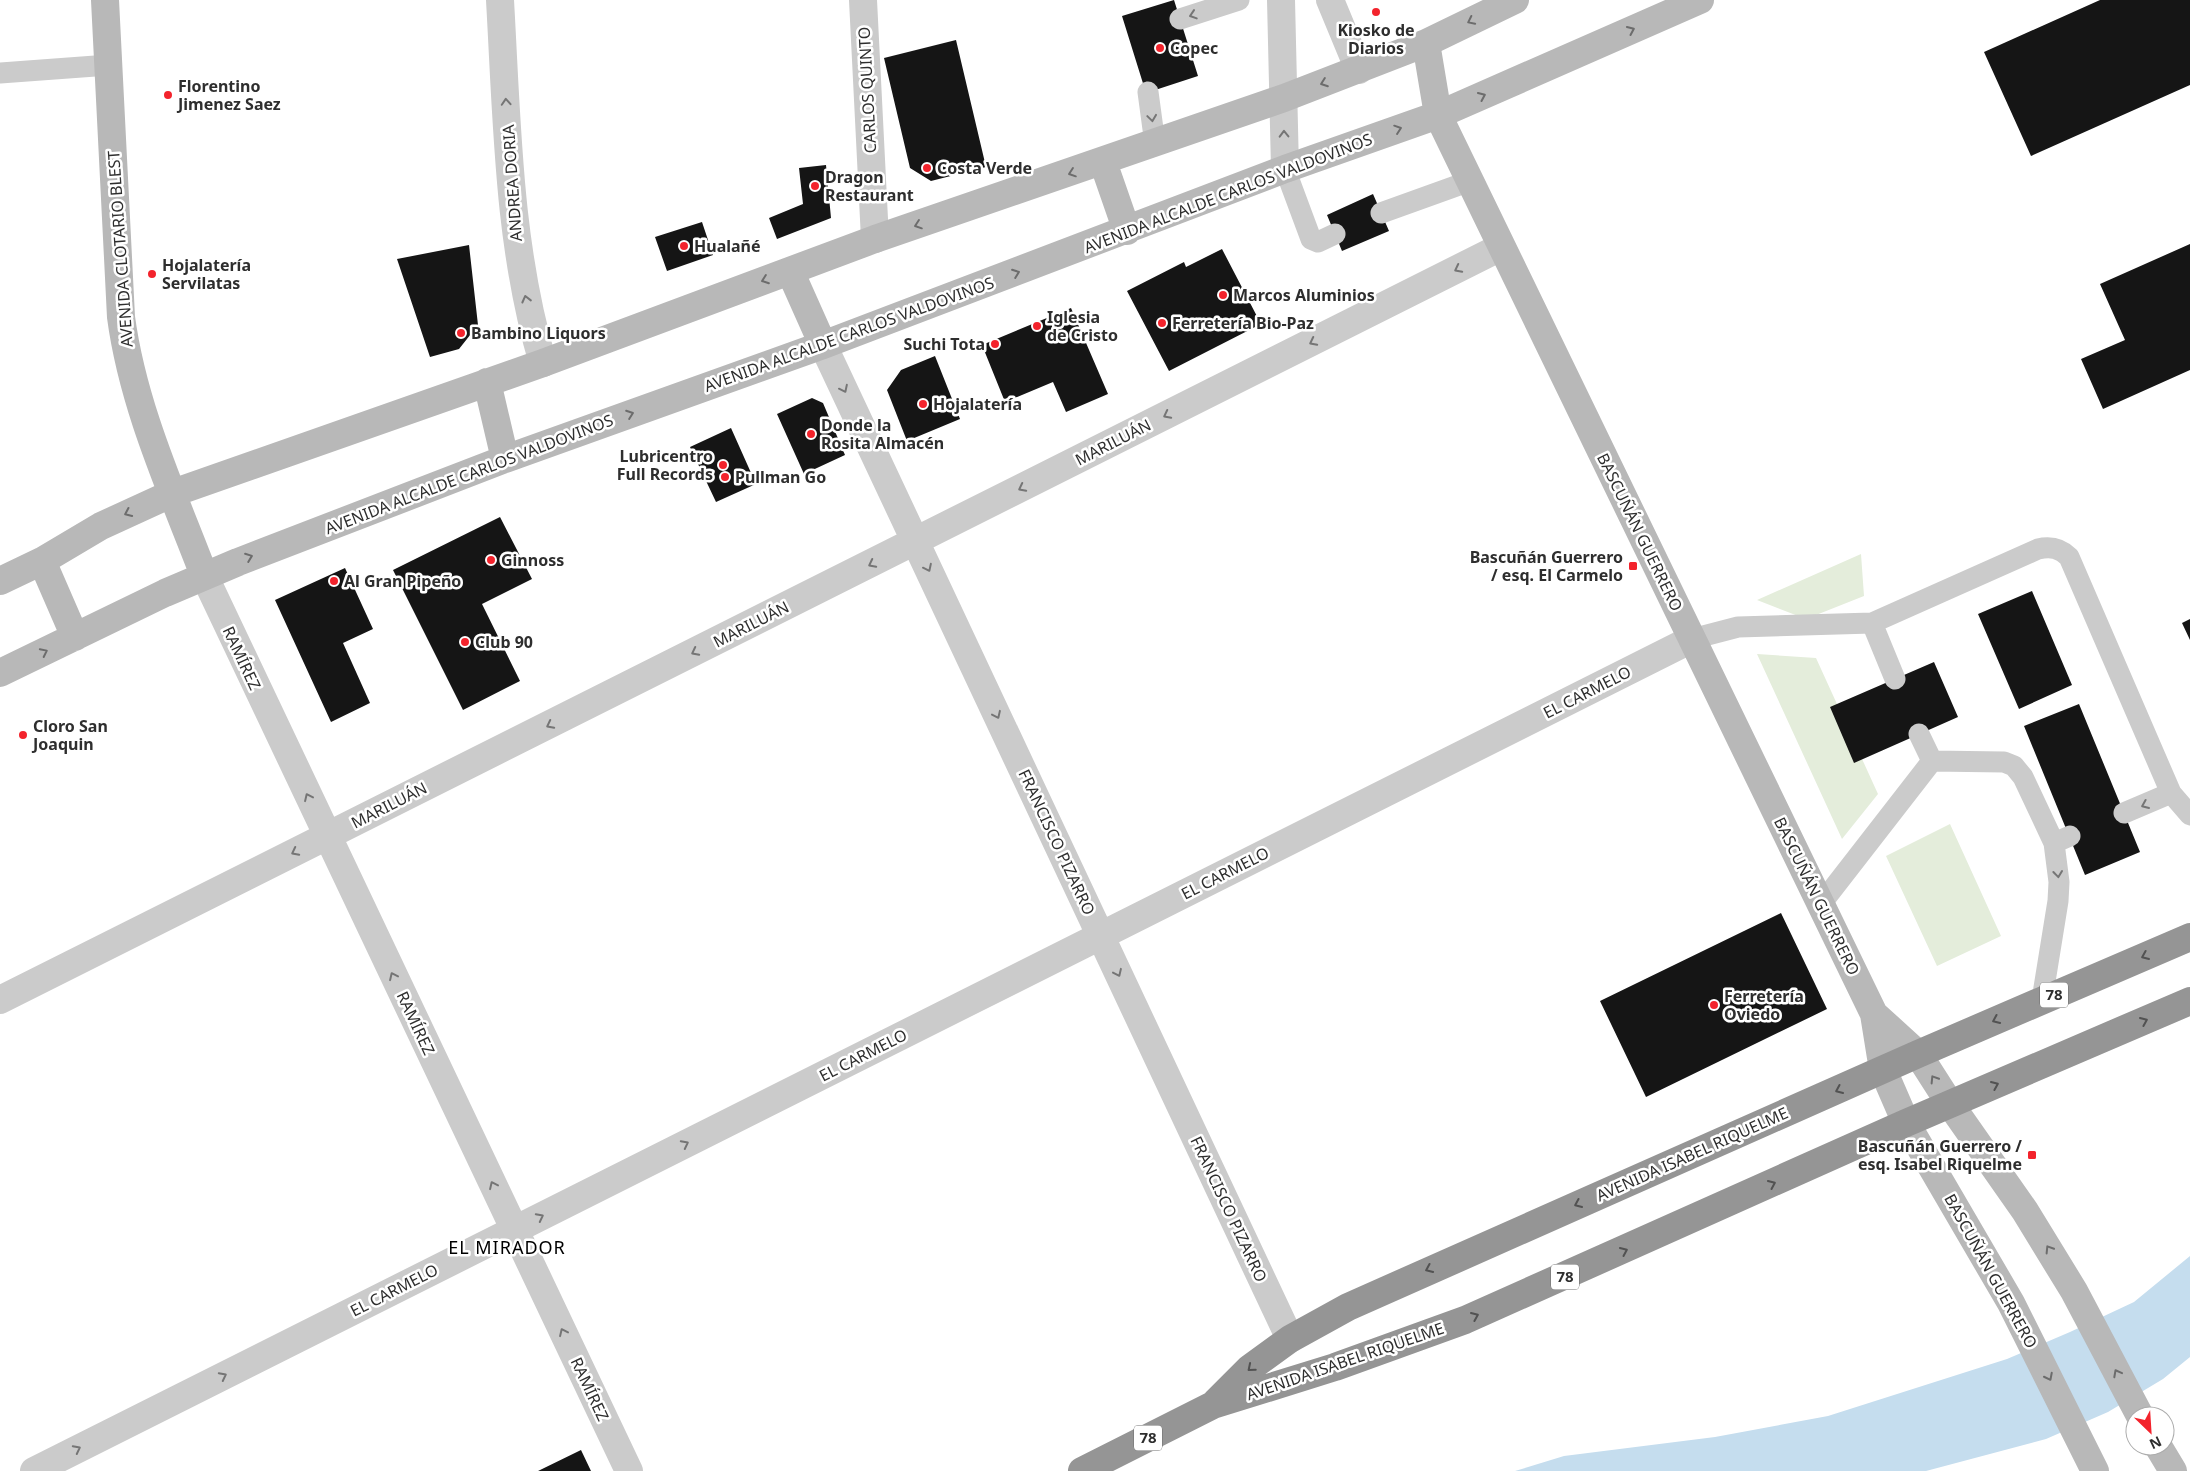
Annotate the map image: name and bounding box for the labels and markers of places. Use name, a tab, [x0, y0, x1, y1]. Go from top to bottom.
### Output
marker: Kiosko de Diarios	[1370, 6, 1382, 18]
place label: Kiosko de Diarios	[1337, 19, 1415, 59]
place label: Copec	[1170, 37, 1218, 59]
marker: Copec	[1154, 42, 1166, 54]
place label: Florentino Jimenez Saez	[176, 75, 281, 115]
marker: Florentino Jimenez Saez	[162, 89, 174, 101]
place label: Costa Verde	[937, 157, 1032, 179]
marker: Costa Verde	[921, 162, 933, 174]
place label: Dragon Restaurant	[825, 166, 914, 206]
marker: Dragon Restaurant	[809, 180, 821, 192]
place label: Hualañé	[694, 235, 761, 257]
marker: Hualañé	[678, 240, 690, 252]
place label: Hojalatería Servilatas	[162, 254, 251, 294]
marker: Hojalatería Servilatas	[146, 268, 158, 280]
place label: Marcos Aluminios	[1233, 284, 1375, 306]
marker: Marcos Aluminios	[1217, 289, 1229, 301]
place label: Iglesia de Cristo	[1047, 306, 1118, 346]
place label: Ferretería Bio-Paz	[1172, 312, 1314, 334]
marker: Ferretería Bio-Paz	[1156, 317, 1168, 329]
marker: Iglesia de Cristo	[1031, 320, 1043, 332]
place label: Bambino Liquors	[471, 322, 606, 344]
marker: Bambino Liquors	[455, 327, 467, 339]
place label: Suchi Tota	[904, 333, 985, 355]
marker: Suchi Tota	[989, 338, 1001, 350]
place label: Hojalatería	[933, 393, 1022, 415]
marker: Hojalatería	[917, 398, 929, 410]
place label: Donde la Rosita Almacén	[821, 414, 944, 454]
marker: Donde la Rosita Almacén	[805, 428, 817, 440]
place label: Lubricentro Full Records	[617, 445, 713, 485]
marker: Lubricentro Full Records	[717, 459, 729, 471]
place label: Pullman Go	[735, 466, 826, 488]
marker: Pullman Go	[719, 471, 731, 483]
place label: Bascuñán Guerrero / esq. El Carmelo	[1470, 546, 1623, 586]
place label: Ginnoss	[501, 549, 564, 571]
marker: Ginnoss	[485, 554, 497, 566]
marker: Bascuñán Guerrero / esq. El Carmelo	[1627, 560, 1639, 572]
place label: Al Gran Pipeño	[344, 570, 461, 592]
marker: Al Gran Pipeño	[328, 575, 340, 587]
place label: Club 90	[475, 631, 533, 653]
marker: Club 90	[459, 636, 471, 648]
place label: Cloro San Joaquin	[31, 715, 108, 755]
marker: Cloro San Joaquin	[17, 729, 29, 741]
place label: Ferretería Oviedo	[1724, 985, 1804, 1025]
marker: Ferretería Oviedo	[1708, 999, 1720, 1011]
place label: Bascuñán Guerrero / esq. Isabel Riquelme	[1858, 1135, 2022, 1175]
marker: Bascuñán Guerrero / esq. Isabel Riquelme	[2026, 1149, 2038, 1161]

